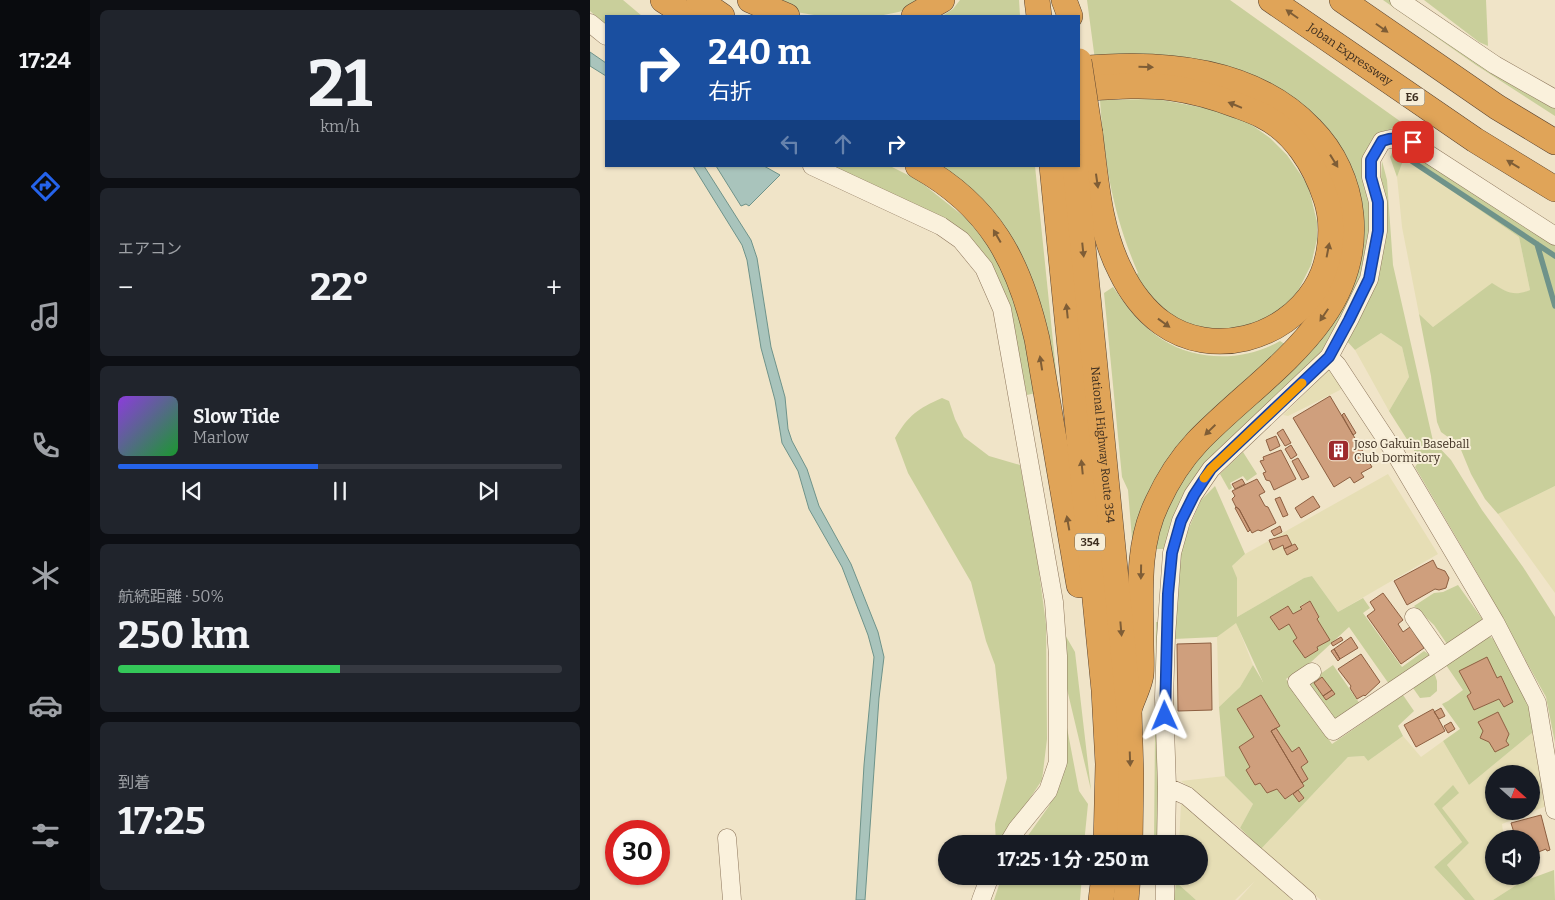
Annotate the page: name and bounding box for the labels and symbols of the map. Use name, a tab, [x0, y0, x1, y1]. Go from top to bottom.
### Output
one-way arrow	[1285, 9, 1298, 19]
street label: Joban Expressway	[1304, 20, 1396, 89]
one-way arrow	[1376, 23, 1389, 33]
one-way arrow	[1138, 63, 1154, 71]
road number: E6	[1400, 88, 1424, 105]
one-way arrow	[1227, 101, 1242, 109]
pin	[1392, 121, 1434, 163]
one-way arrow	[1330, 155, 1339, 168]
one-way arrow	[1507, 159, 1520, 168]
one-way arrow	[1093, 173, 1101, 189]
one-way arrow	[992, 229, 1001, 243]
one-way arrow	[1079, 242, 1087, 258]
one-way arrow	[1324, 243, 1332, 258]
one-way arrow	[1063, 302, 1071, 318]
one-way arrow	[1319, 308, 1329, 321]
one-way arrow	[1157, 318, 1171, 328]
one-way arrow	[1037, 354, 1045, 370]
street label: National Highway Route 354	[1088, 366, 1117, 524]
one-way arrow	[1204, 424, 1216, 436]
place label: Joso Gakuin Baseball Club Dormitory	[1353, 437, 1470, 465]
building icon: Joso Gakuin Baseball Club Dormitory	[1326, 439, 1350, 463]
one-way arrow	[1078, 459, 1086, 475]
one-way arrow	[1064, 515, 1072, 531]
road number: 354	[1075, 534, 1105, 550]
one-way arrow	[1137, 564, 1145, 580]
one-way arrow	[1117, 621, 1125, 637]
position arrow	[1138, 689, 1190, 741]
one-way arrow	[1127, 751, 1135, 767]
north arrow	[1485, 765, 1540, 820]
speed limit sign: 30	[605, 820, 670, 885]

